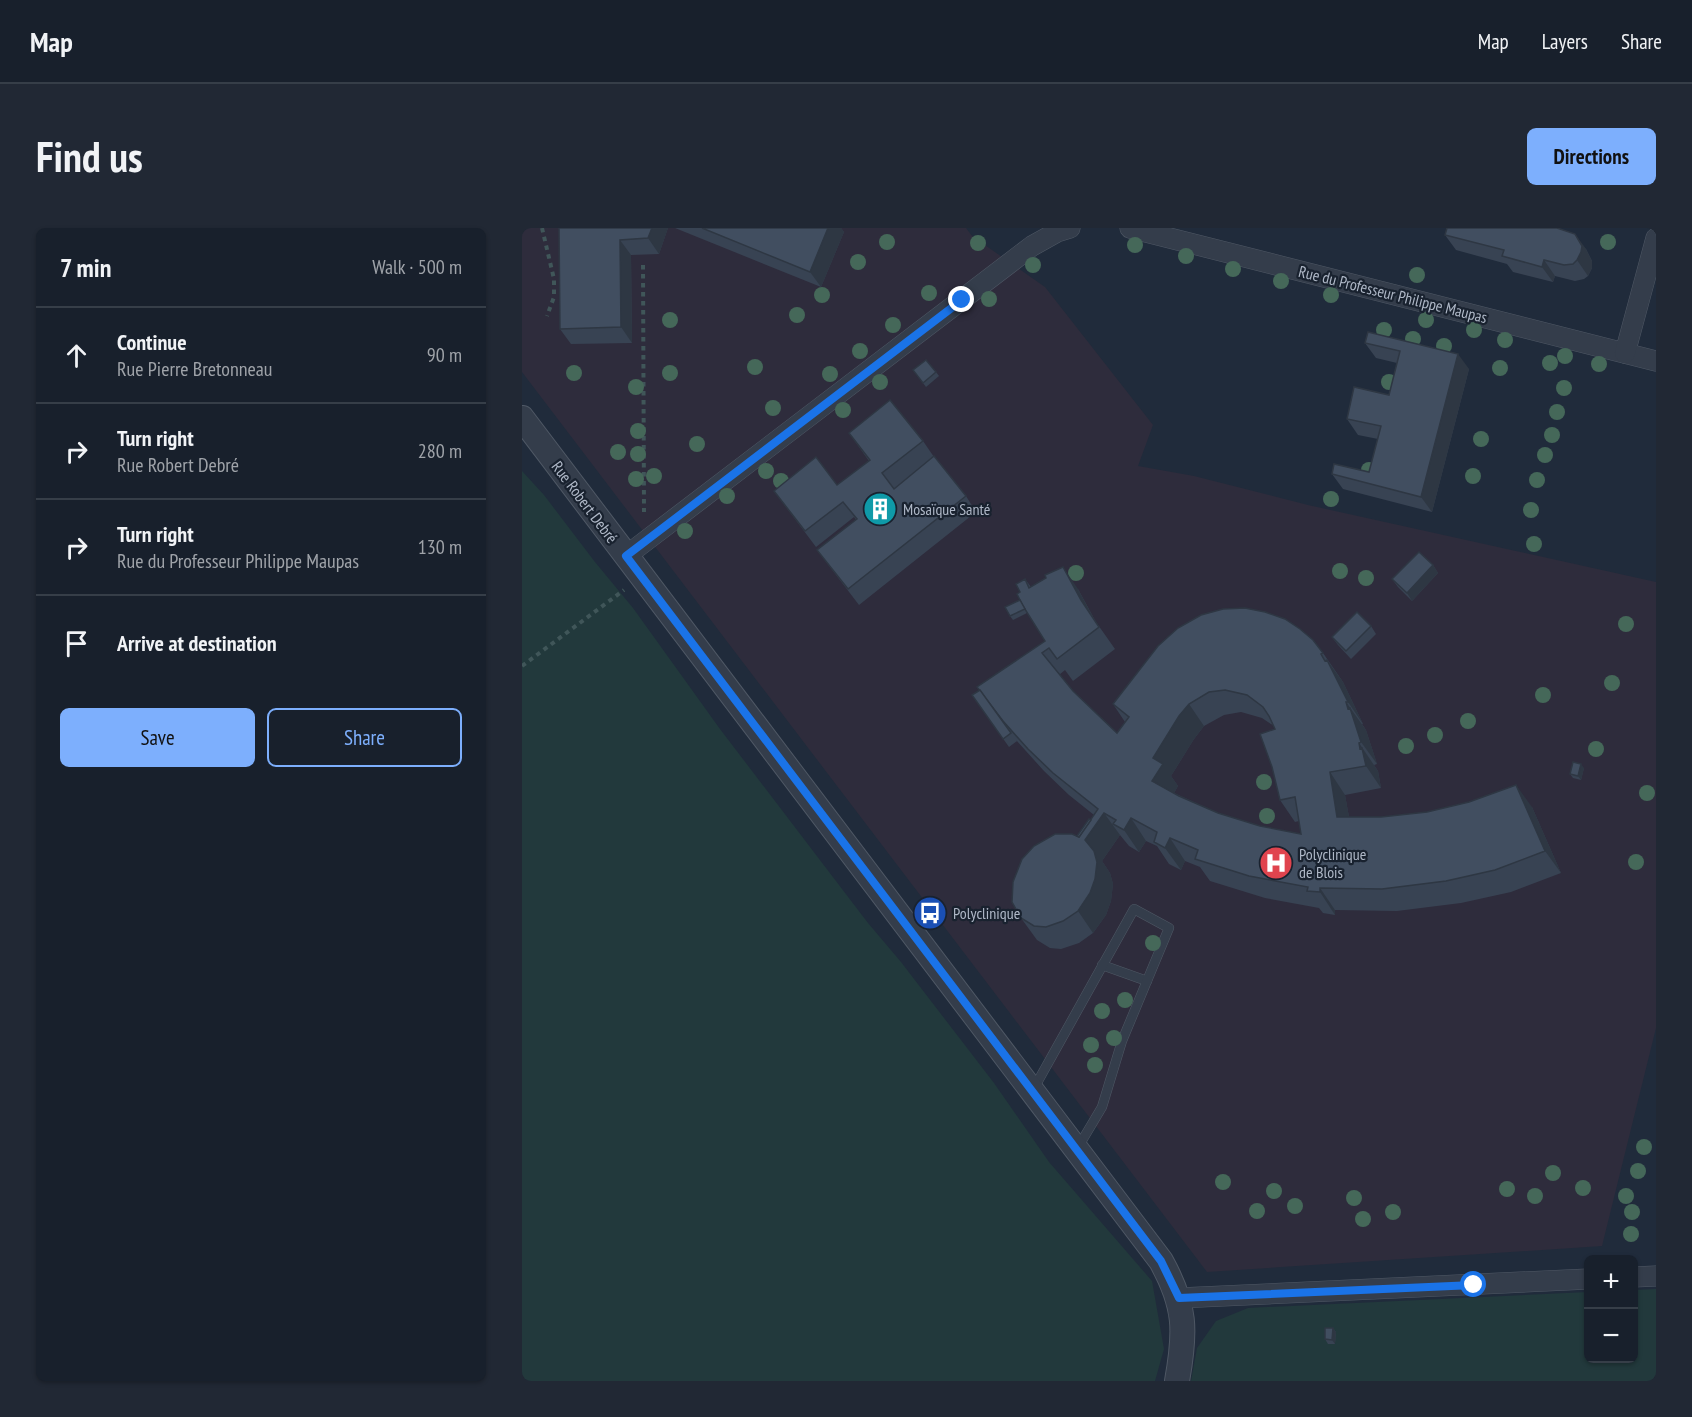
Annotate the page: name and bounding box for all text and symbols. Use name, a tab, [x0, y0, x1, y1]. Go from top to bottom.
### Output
text: Map	[30, 23, 73, 60]
text: Map	[1478, 28, 1509, 55]
text: Layers	[1542, 28, 1588, 55]
text: Share	[1621, 28, 1662, 55]
button: Directions	[1527, 128, 1656, 185]
text: Find us	[36, 129, 143, 184]
text: 7 min	[60, 251, 111, 284]
text: Walk · 500 m	[372, 254, 462, 280]
street label: Rue du Professeur Philippe Maupas	[1297, 261, 1489, 327]
route end	[948, 286, 974, 312]
text: Continue	[117, 328, 187, 356]
icon: ahead	[60, 339, 93, 372]
text: 90 m	[427, 342, 462, 368]
text: Rue Pierre Bretonneau	[117, 356, 273, 382]
text: Turn right	[117, 424, 194, 452]
icon: right	[60, 435, 93, 468]
text: 280 m	[418, 438, 462, 464]
text: Rue Robert Debré	[117, 452, 239, 478]
street label: Rue Robert Debré	[548, 457, 622, 547]
building icon: Mosaïque Santé	[862, 491, 898, 527]
place label: Mosaïque Santé	[903, 499, 990, 519]
text: Turn right	[117, 520, 194, 548]
icon: right	[60, 531, 93, 564]
text: 130 m	[418, 534, 462, 560]
text: Rue du Professeur Philippe Maupas	[117, 548, 359, 574]
icon: arrive	[60, 627, 93, 660]
text: Arrive at destination	[117, 629, 277, 657]
button: Save	[60, 708, 255, 767]
button: Share	[267, 708, 462, 767]
place label: Polyclinique de Blois	[1299, 844, 1366, 882]
hospital icon: Polyclinique de Blois	[1258, 845, 1294, 881]
bus stop icon: Polyclinique	[912, 895, 948, 931]
place label: Polyclinique	[953, 903, 1020, 923]
map controls	[1584, 1255, 1638, 1363]
button: +	[1584, 1255, 1638, 1309]
route start	[1460, 1271, 1486, 1297]
button: −	[1584, 1309, 1638, 1363]

